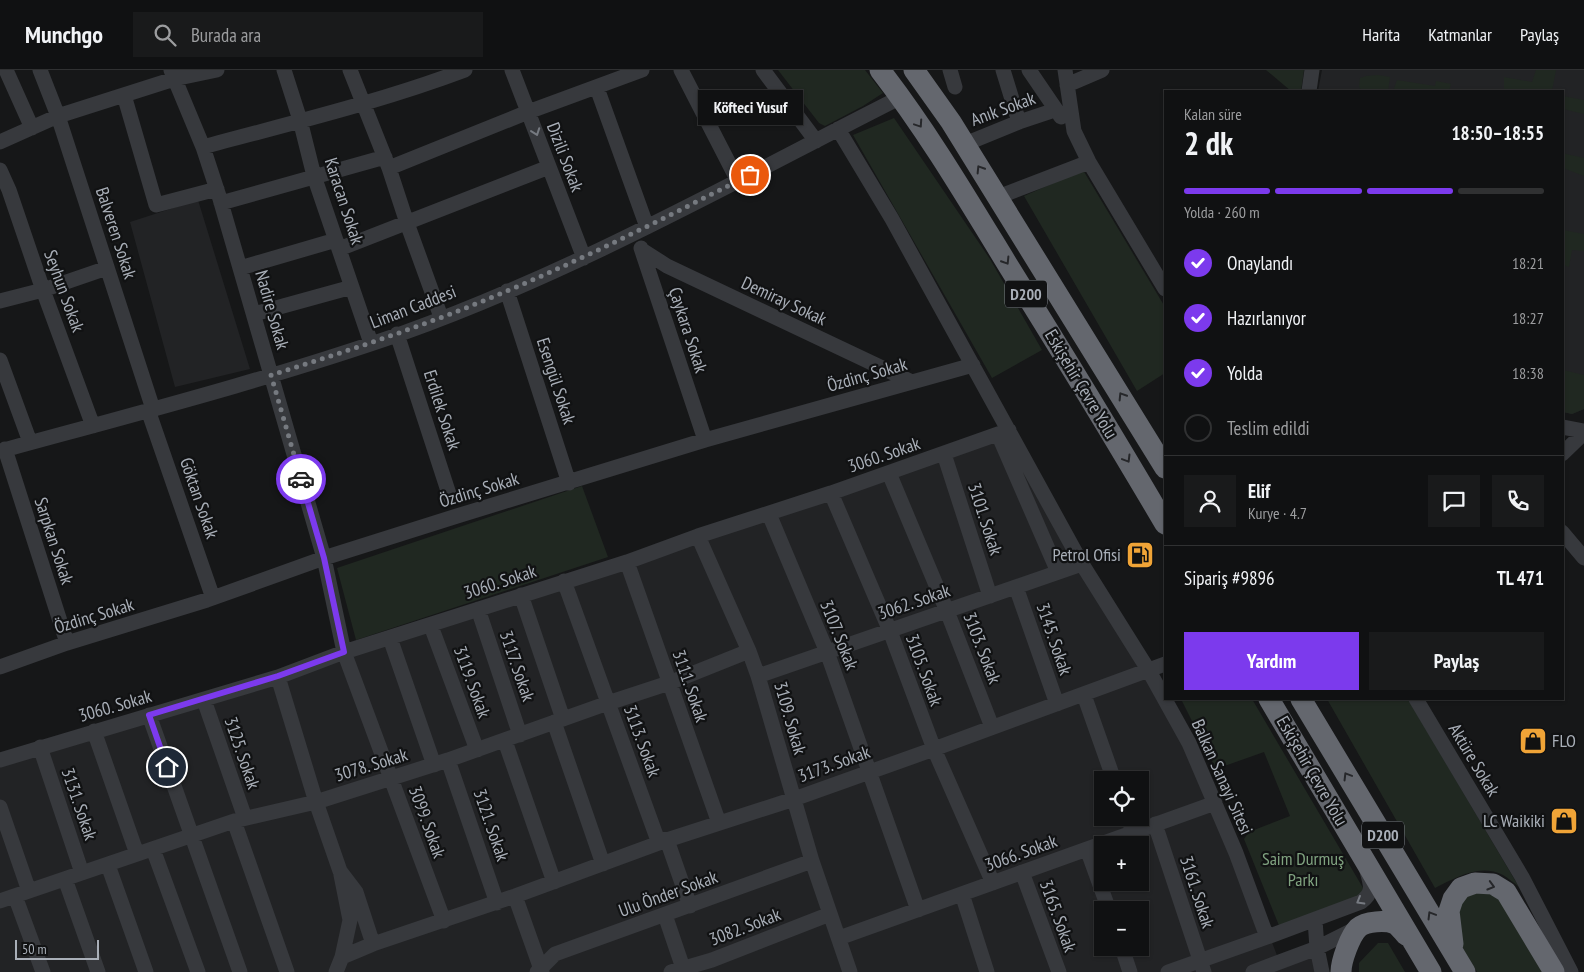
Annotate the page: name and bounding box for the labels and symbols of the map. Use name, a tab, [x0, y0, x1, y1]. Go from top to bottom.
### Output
street label: Anık Sokak	[967, 86, 1038, 131]
callout: Köfteci Yusuf	[698, 90, 802, 125]
one-way arrow	[913, 118, 922, 127]
street label: Dizili Sokak	[542, 119, 589, 195]
one-way arrow	[530, 127, 540, 136]
pin	[729, 154, 771, 196]
street label: Karacan Sokak	[320, 155, 369, 247]
one-way arrow	[977, 166, 987, 175]
street label: Balveren Sokak	[91, 184, 142, 282]
street label: Seyhun Sokak	[39, 247, 90, 335]
one-way arrow	[999, 255, 1009, 264]
street label: Nadire Sokak	[250, 268, 295, 352]
street label: Demiray Sokak	[738, 271, 830, 330]
street label: Liman Caddesi	[367, 280, 459, 333]
road number: D200	[1005, 280, 1047, 308]
street label: Çaykara Sokak	[664, 284, 713, 376]
street label: Eskişehir Çevre Yolu	[1040, 325, 1123, 442]
street label: Esengül Sokak	[532, 335, 581, 427]
street label: Özdinç Sokak	[824, 352, 910, 397]
street label: Erdilek Sokak	[419, 367, 466, 453]
one-way arrow	[1118, 393, 1128, 402]
street label: 3060. Sokak	[845, 431, 923, 478]
street label: Göktan Sokak	[175, 454, 224, 541]
courier	[276, 454, 326, 504]
one-way arrow	[1120, 454, 1130, 463]
street label: Özdinç Sokak	[436, 467, 522, 513]
street label: 3101. Sokak	[963, 480, 1008, 558]
street label: Sarpkan Sokak	[30, 494, 79, 587]
fuel station icon: Petrol Ofisi	[1125, 540, 1155, 570]
place label: Petrol Ofisi	[1053, 543, 1121, 566]
street label: 3060. Sokak	[461, 559, 539, 604]
street label: 3062. Sokak	[875, 578, 953, 625]
street label: Özdinç Sokak	[51, 593, 137, 639]
street label: 3107. Sokak	[815, 597, 864, 673]
street label: 3145. Sokak	[1031, 600, 1078, 678]
street label: 3103. Sokak	[958, 609, 1007, 687]
street label: 3117. Sokak	[495, 627, 540, 704]
street label: 3105. Sokak	[901, 631, 948, 709]
street label: 3119. Sokak	[449, 643, 496, 721]
street label: 3111. Sokak	[667, 647, 714, 725]
street label: 3109. Sokak	[769, 679, 812, 757]
street label: 3060. Sokak	[76, 684, 154, 727]
street label: 3113. Sokak	[619, 702, 666, 780]
street label: Eskişehir Çevre Yolu	[1272, 712, 1353, 830]
street label: 3125. Sokak	[219, 714, 266, 792]
street label: Balkan Sanayi Sitesi	[1187, 715, 1258, 838]
street label: Aktüre Sokak	[1444, 719, 1505, 800]
shop icon: FLO	[1518, 726, 1548, 756]
place label: FLO	[1552, 729, 1576, 752]
street label: 3173. Sokak	[795, 740, 873, 787]
street label: 3078. Sokak	[332, 743, 410, 786]
pin	[146, 746, 188, 788]
street label: 3131. Sokak	[56, 765, 103, 843]
one-way arrow	[1344, 772, 1354, 781]
street label: 3099. Sokak	[404, 783, 451, 861]
street label: 3121. Sokak	[468, 786, 515, 864]
shop icon: LC Waikiki	[1549, 806, 1579, 836]
place label: LC Waikiki	[1483, 809, 1545, 832]
road number: D200	[1362, 822, 1404, 848]
street label: 3066. Sokak	[982, 829, 1060, 876]
park label: Saim Durmuş Parkı	[1262, 847, 1344, 891]
street label: 3161. Sokak	[1175, 853, 1220, 931]
street label: Ulu Önder Sokak	[615, 865, 720, 922]
street label: 3165. Sokak	[1035, 877, 1082, 955]
one-way arrow	[1486, 880, 1495, 890]
one-way arrow	[1357, 894, 1366, 904]
street label: 3082. Sokak	[706, 902, 784, 951]
one-way arrow	[1428, 912, 1438, 921]
scale bar	[15, 937, 99, 960]

